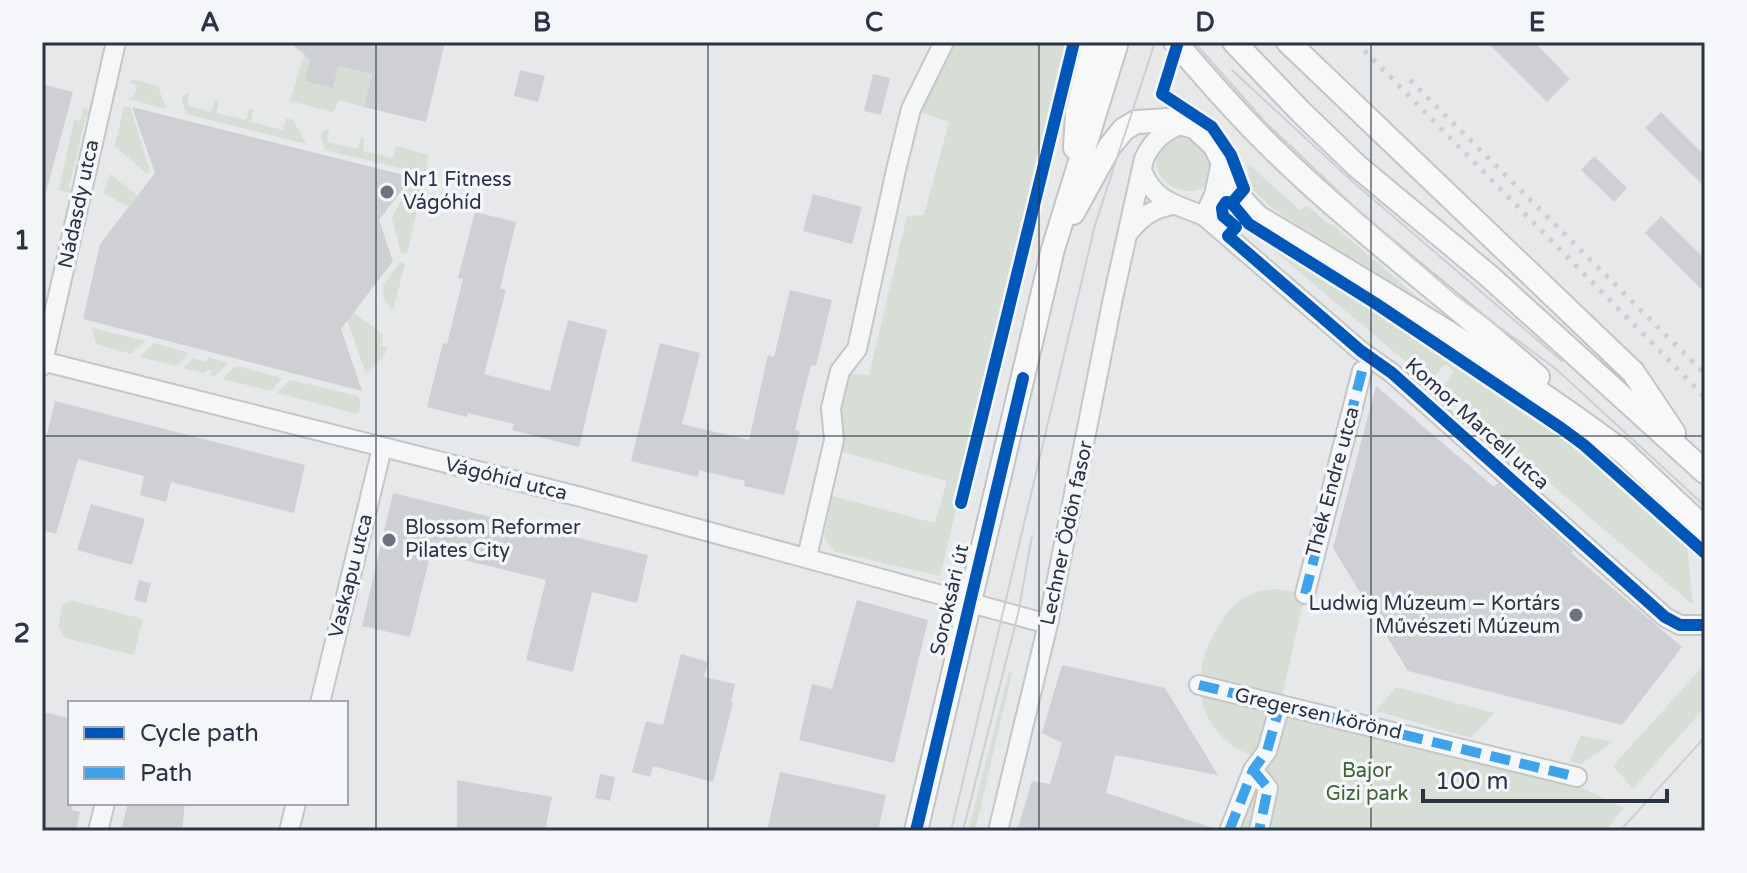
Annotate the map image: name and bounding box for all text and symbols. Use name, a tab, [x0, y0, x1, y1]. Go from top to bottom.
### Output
text: A	[200, 7, 220, 38]
text: B	[533, 7, 551, 38]
text: C	[865, 7, 883, 38]
text: D	[1195, 7, 1215, 38]
text: E	[1529, 7, 1545, 38]
street label: Nádasdy utca	[54, 137, 104, 271]
place label: Nr1 Fitness Vágóhíd	[403, 168, 512, 215]
marker: Nr1 Fitness Vágóhíd	[378, 183, 396, 201]
text: 1	[14, 225, 30, 256]
street label: Komor Marcell utca	[1400, 353, 1554, 495]
street label: Thék Endre utca	[1301, 404, 1365, 560]
street label: Lechner Ödön fasor	[1035, 438, 1098, 627]
street label: Vágóhíd utca	[442, 452, 570, 506]
street label: Vaskapu utca	[324, 511, 378, 641]
place label: Blossom Reformer Pilates City	[405, 516, 581, 563]
marker: Blossom Reformer Pilates City	[380, 531, 398, 549]
street label: Soroksári út	[926, 542, 975, 658]
place label: Ludwig Múzeum – Kortárs Művészeti Múzeum	[1309, 592, 1560, 639]
marker: Ludwig Múzeum – Kortárs Művészeti Múzeum	[1567, 606, 1585, 624]
text: 2	[14, 618, 30, 649]
street label: Gregersen körönd	[1232, 683, 1404, 745]
legend	[68, 701, 348, 805]
text: Cycle path	[140, 719, 259, 748]
scale bar	[1423, 753, 1667, 803]
text: Path	[140, 759, 193, 788]
park label: Bajor Gizi park	[1326, 759, 1408, 806]
text: 100 m	[1435, 767, 1509, 796]

